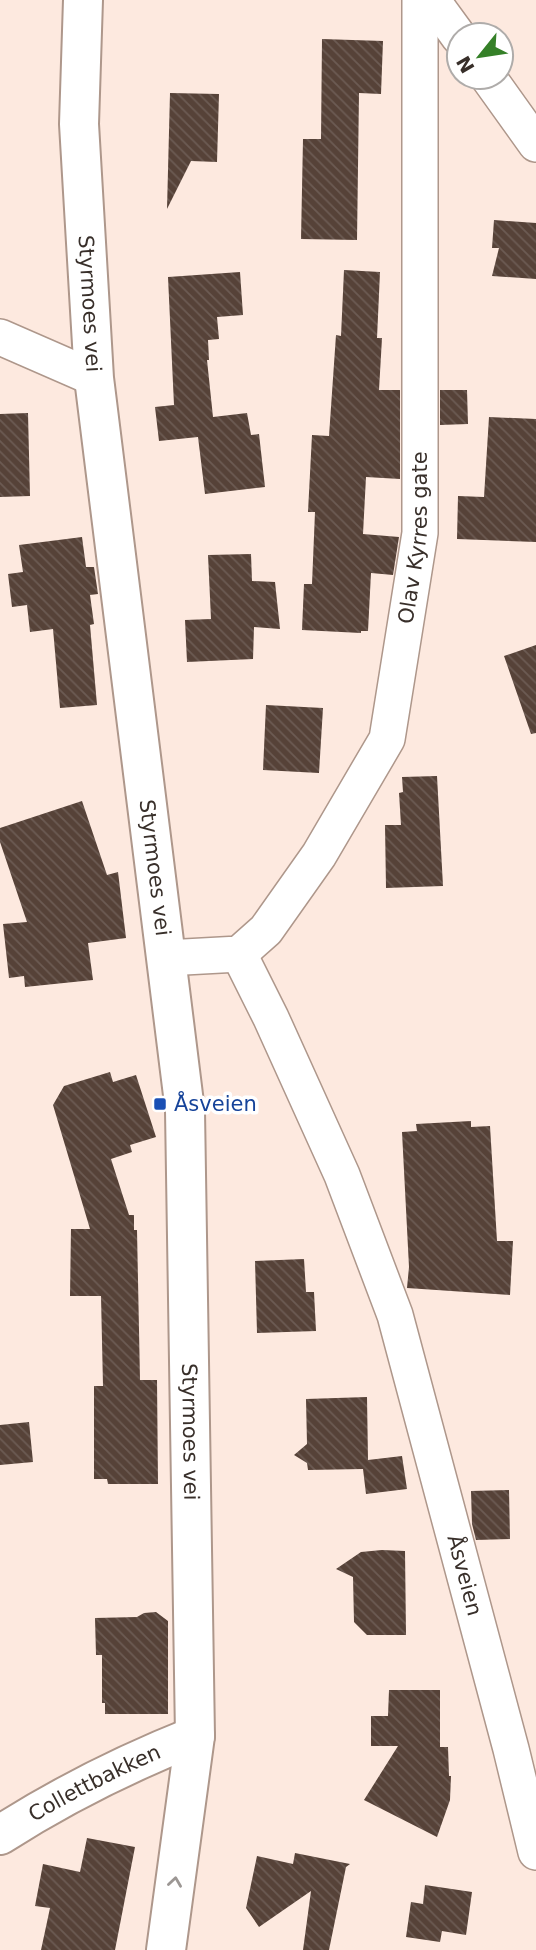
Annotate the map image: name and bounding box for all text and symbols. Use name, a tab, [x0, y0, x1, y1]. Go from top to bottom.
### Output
north arrow	[445, 21, 515, 91]
text: N	[452, 52, 479, 77]
street label: Styrmoes vei	[74, 234, 106, 373]
street label: Olav Kyrres gate	[394, 451, 433, 626]
street label: Styrmoes vei	[134, 798, 175, 937]
place label: Åsveien	[174, 1090, 257, 1116]
marker: Åsveien	[152, 1096, 168, 1112]
street label: Styrmoes vei	[177, 1363, 203, 1501]
street label: Åsveien	[442, 1532, 487, 1618]
street label: Collettbakken	[24, 1740, 164, 1827]
one-way arrow	[167, 1877, 182, 1888]

